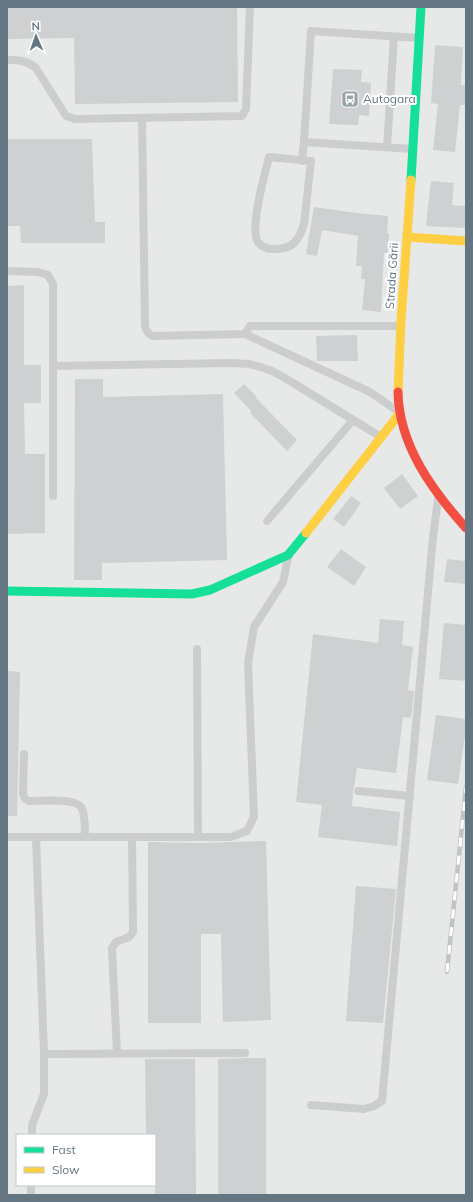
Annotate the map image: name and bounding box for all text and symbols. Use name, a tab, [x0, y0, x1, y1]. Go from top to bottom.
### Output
north arrow	[16, 16, 56, 56]
text: N	[31, 19, 40, 33]
bus stop icon: Autogara	[340, 89, 360, 109]
place label: Autogara	[363, 91, 416, 106]
street label: Strada Gării	[382, 242, 401, 310]
legend	[16, 1134, 156, 1186]
text: Fast	[52, 1142, 76, 1157]
text: Slow	[52, 1162, 80, 1177]

